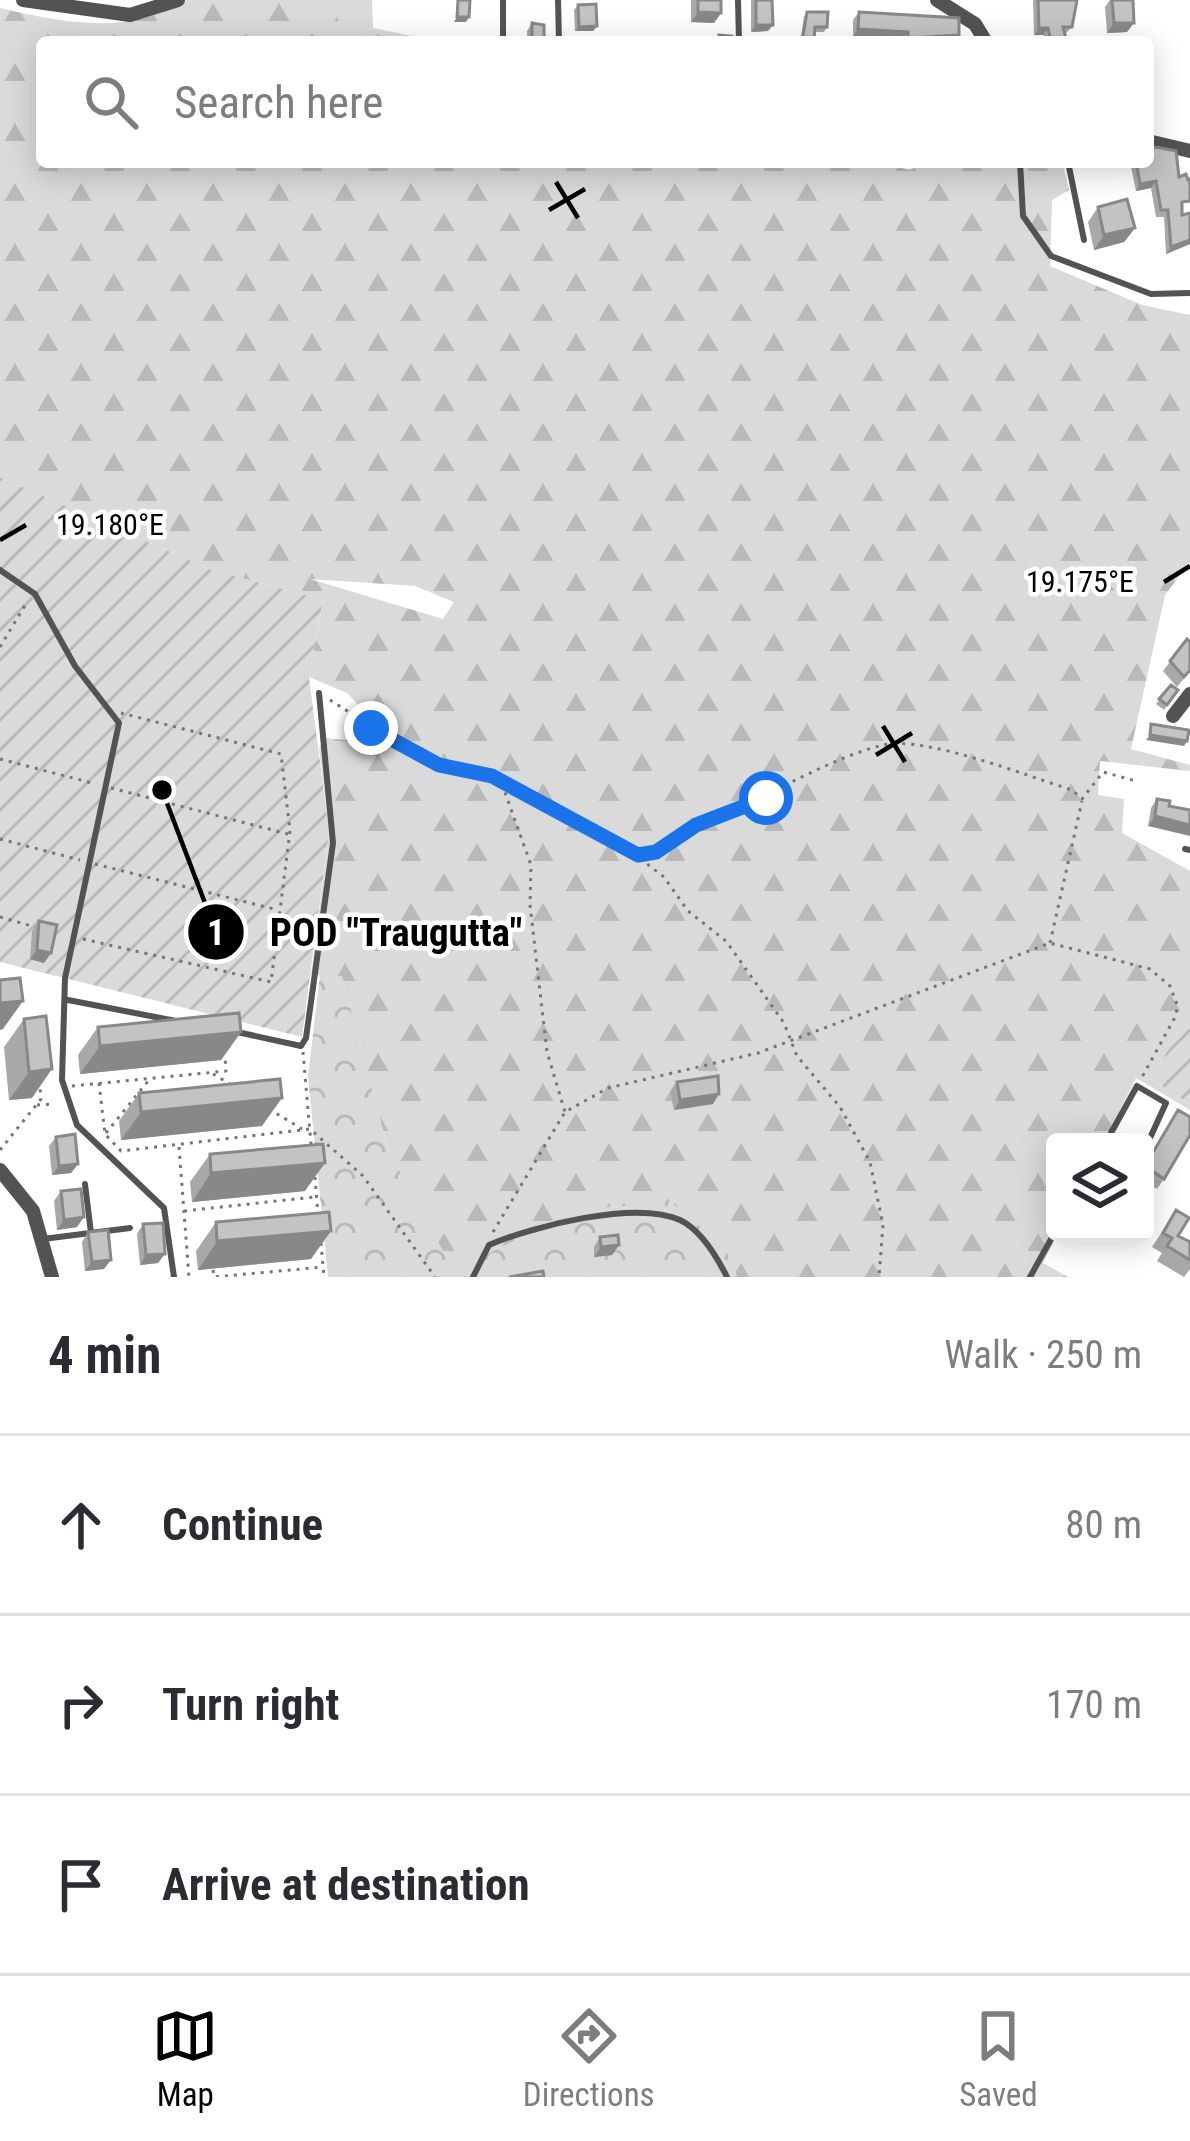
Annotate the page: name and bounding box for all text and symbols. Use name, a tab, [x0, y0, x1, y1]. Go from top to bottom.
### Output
search box	[36, 36, 1154, 168]
icon: search	[78, 69, 144, 135]
text: Search here	[174, 76, 383, 129]
text: 19.180°E	[56, 507, 164, 542]
text: 19.175°E	[1026, 564, 1134, 599]
route end	[344, 701, 398, 755]
route start	[739, 771, 793, 825]
callout: POD "Traugutta"	[186, 895, 546, 970]
text: POD "Traugutta"	[270, 910, 522, 956]
text: 1	[207, 912, 225, 954]
map controls	[1046, 1133, 1154, 1241]
button: layers	[1046, 1133, 1154, 1241]
text: 4 min	[48, 1326, 161, 1385]
text: Walk · 250 m	[944, 1332, 1142, 1378]
icon: ahead	[48, 1492, 114, 1558]
text: Continue	[162, 1498, 323, 1551]
text: 80 m	[1065, 1502, 1142, 1548]
icon: right	[48, 1672, 114, 1738]
text: Turn right	[162, 1678, 339, 1731]
text: 170 m	[1046, 1682, 1142, 1728]
icon: arrive	[48, 1852, 114, 1918]
text: Arrive at destination	[162, 1858, 530, 1911]
tab: Map	[152, 2003, 218, 2114]
tab: Directions	[523, 2003, 655, 2114]
tab: Saved	[959, 2003, 1038, 2114]

